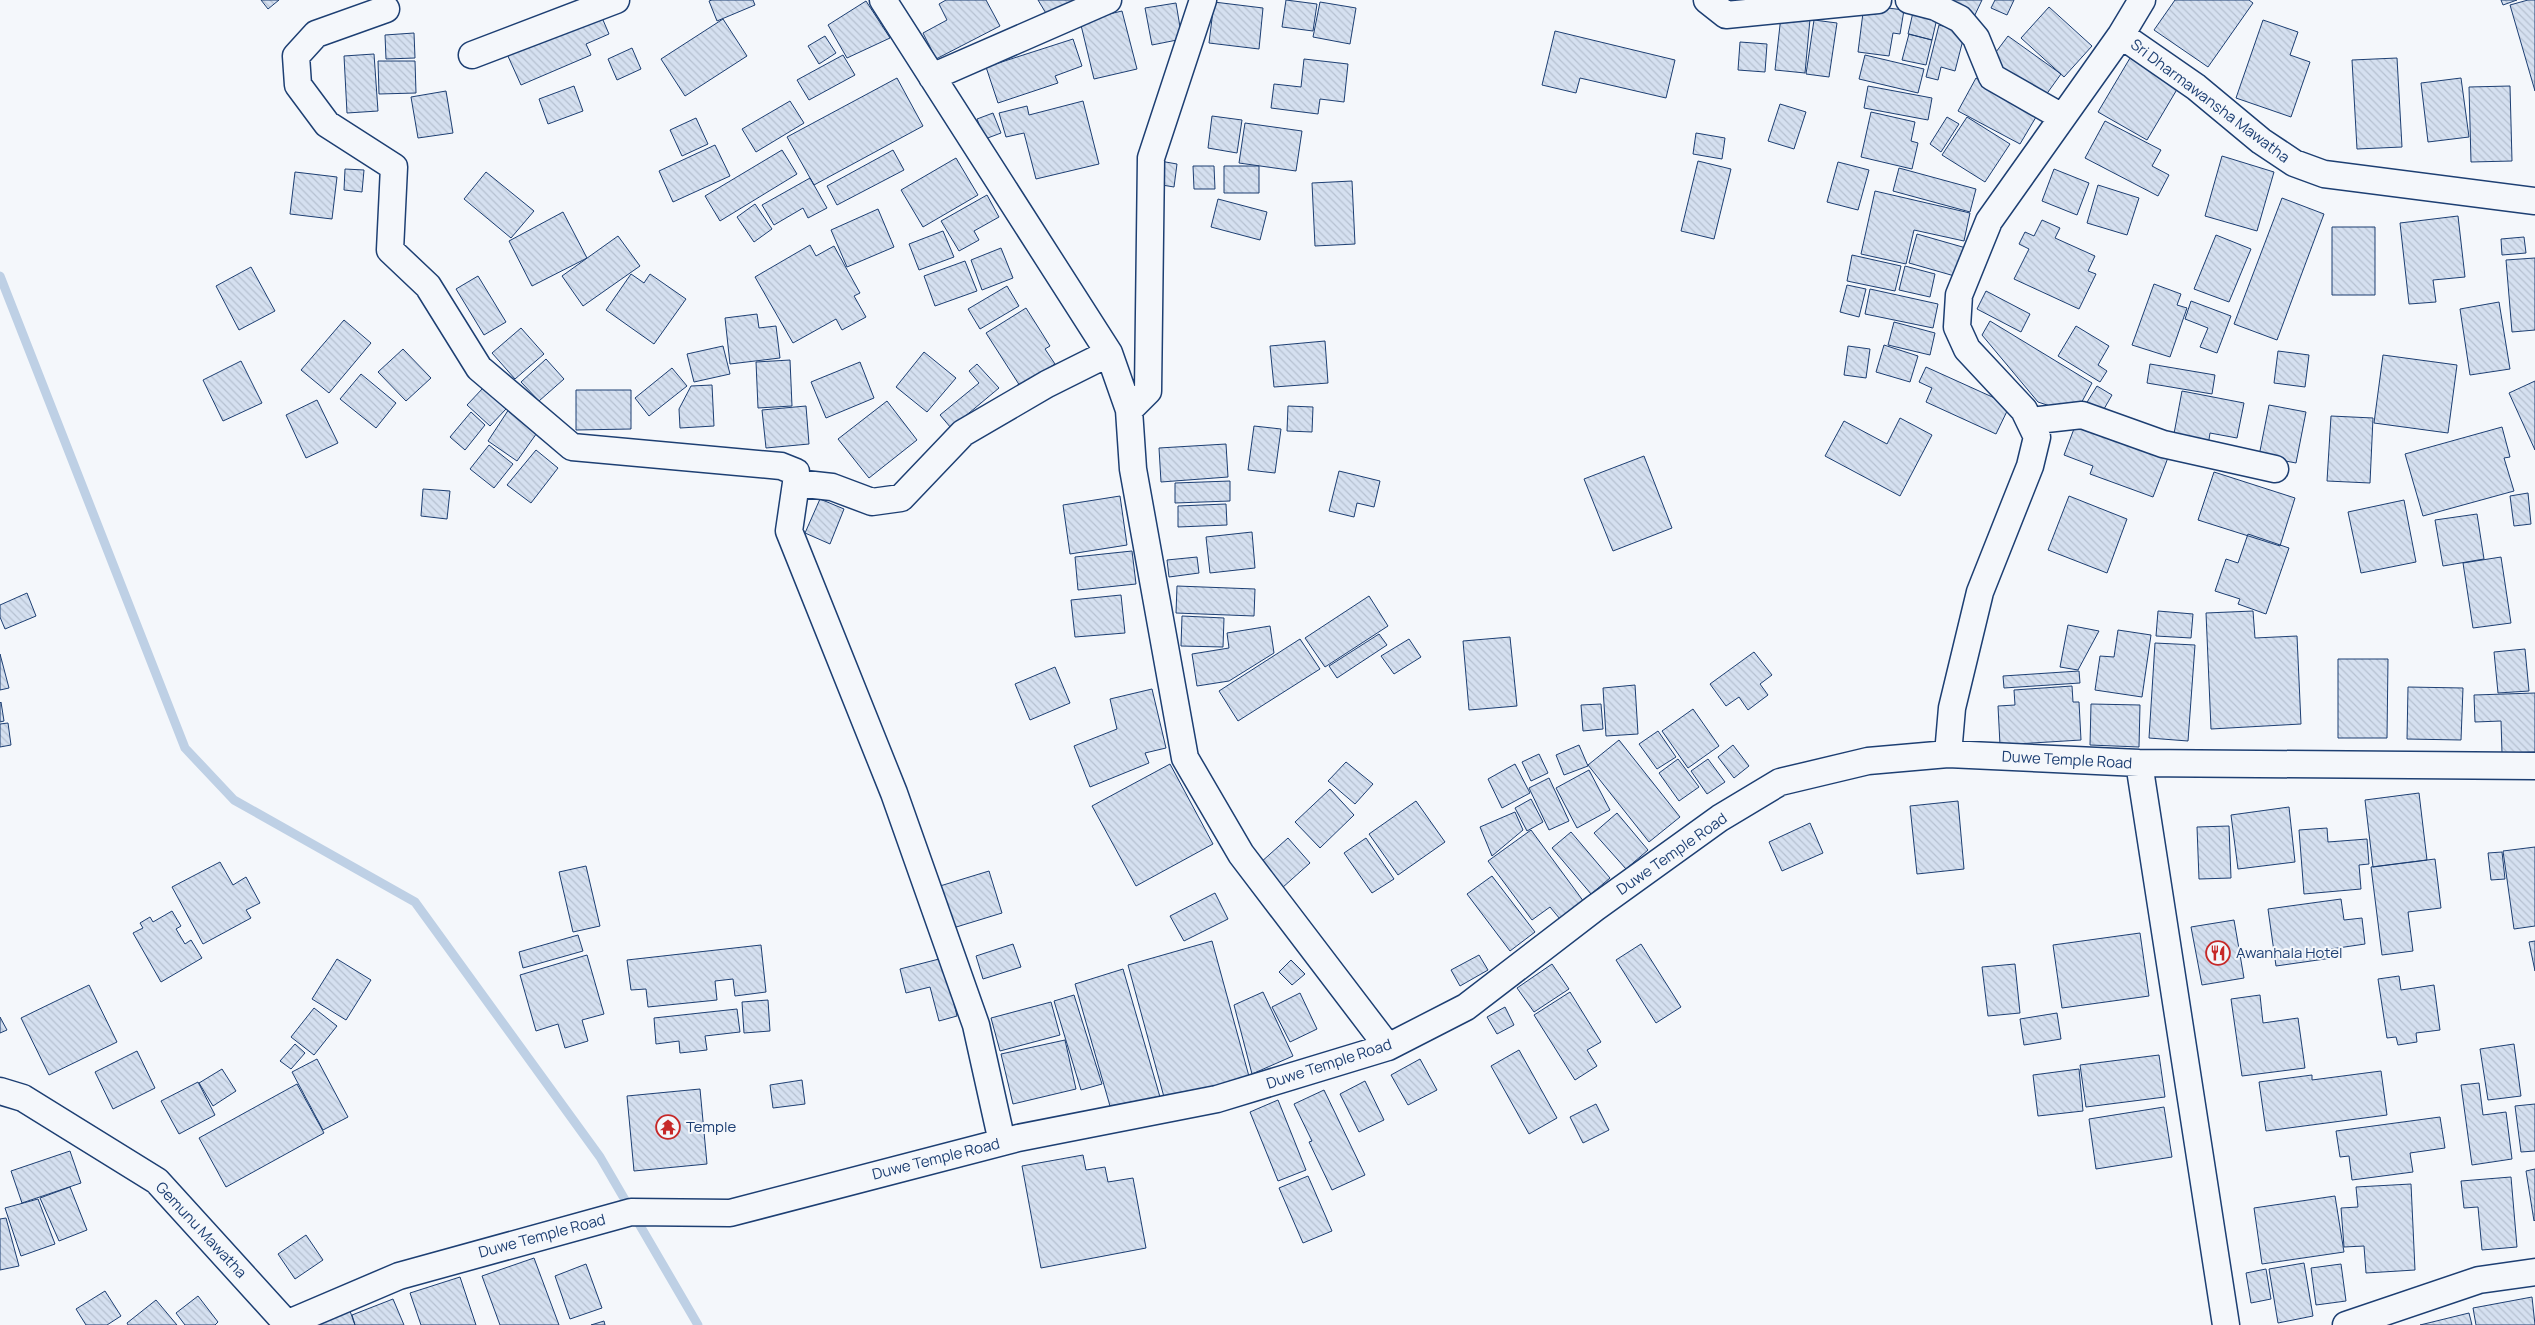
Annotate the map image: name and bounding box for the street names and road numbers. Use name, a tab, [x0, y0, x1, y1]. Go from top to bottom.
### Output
street label: Sri Dharmawansha Mawatha	[2126, 34, 2294, 167]
street label: Duwe Temple Road	[2001, 746, 2133, 773]
street label: Duwe Temple Road	[1612, 808, 1731, 900]
street label: Duwe Temple Road	[1263, 1033, 1394, 1094]
street label: Duwe Temple Road	[870, 1133, 1002, 1185]
street label: Gemunu Mawatha	[151, 1177, 252, 1282]
street label: Duwe Temple Road	[476, 1208, 608, 1263]

